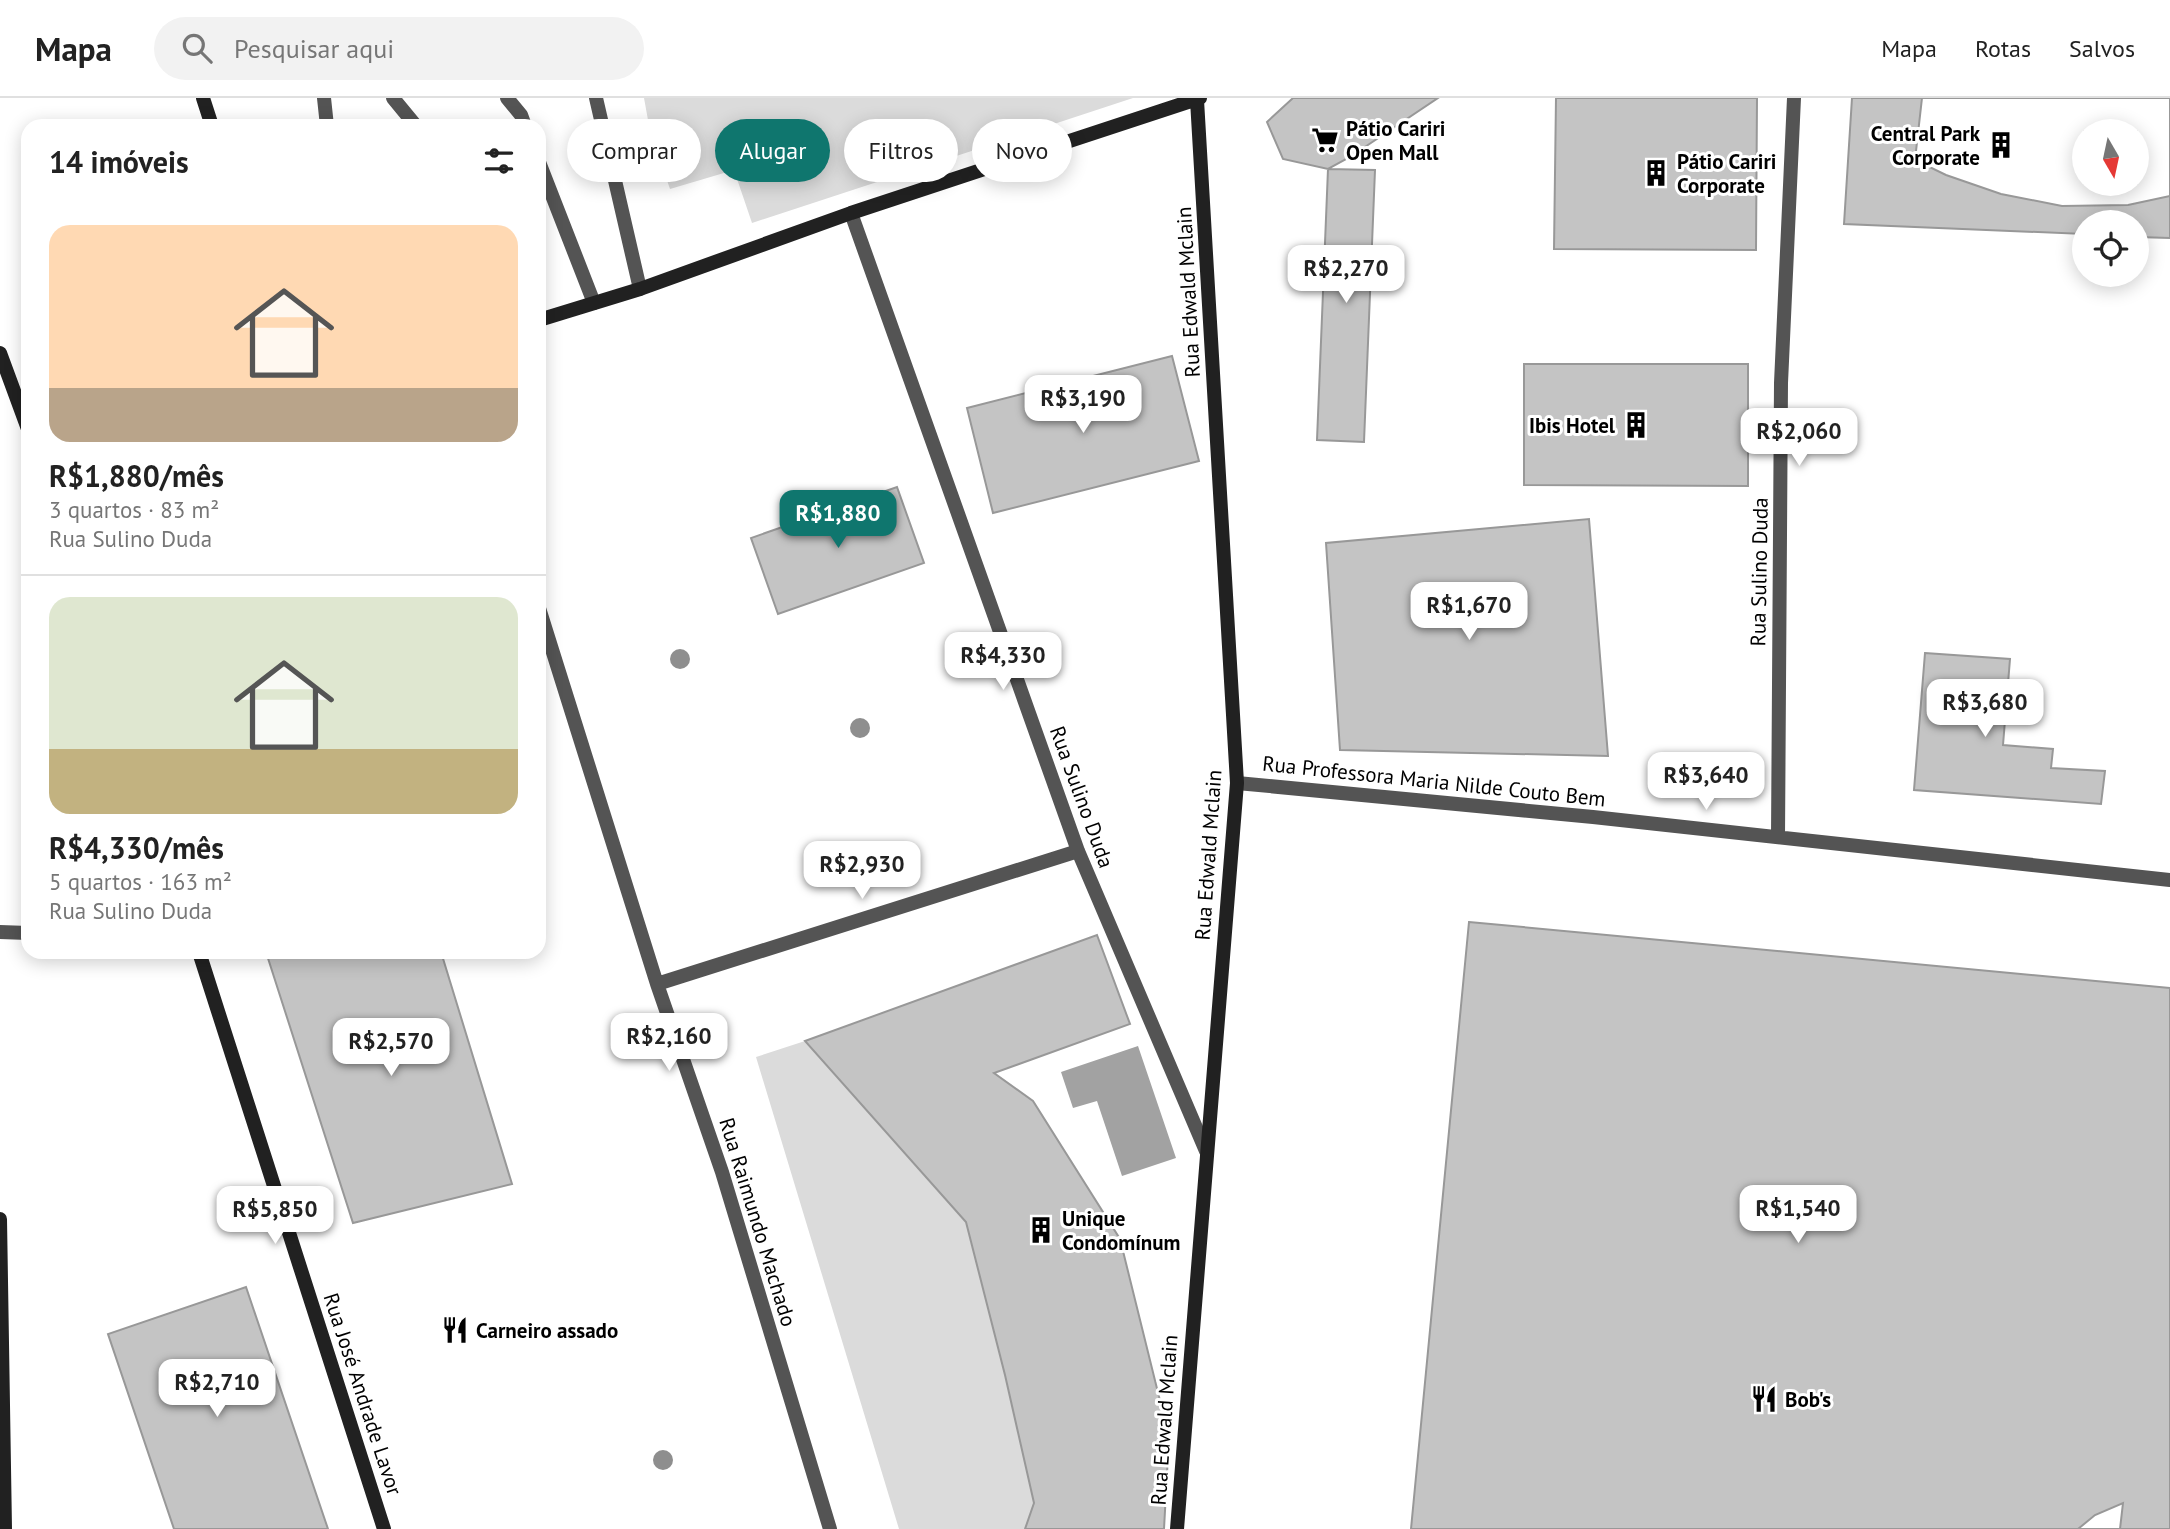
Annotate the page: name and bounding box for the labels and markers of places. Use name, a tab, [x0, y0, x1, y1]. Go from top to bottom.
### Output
place label: Pátio Cariri Open Mall	[1346, 115, 1445, 166]
place label: Central Park Corporate	[1871, 120, 1981, 171]
supermarket icon: Pátio Cariri Open Mall	[1310, 125, 1340, 155]
building icon: Central Park Corporate	[1986, 130, 2016, 160]
place label: Pátio Cariri Corporate	[1677, 148, 1776, 199]
building icon: Pátio Cariri Corporate	[1641, 158, 1671, 188]
pin: R$2,270	[1281, 246, 1411, 305]
pin: R$3,190	[1018, 376, 1148, 435]
pin: R$2,060	[1734, 408, 1864, 468]
building icon: Ibis Hotel	[1621, 410, 1651, 440]
place label: Ibis Hotel	[1529, 412, 1616, 439]
pin: R$1,880	[773, 490, 903, 550]
pin: R$1,670	[1404, 582, 1534, 642]
pin: R$4,330	[938, 632, 1068, 692]
pin: R$3,680	[1920, 680, 2050, 739]
pin: R$3,640	[1641, 752, 1771, 812]
pin: R$2,930	[797, 842, 927, 901]
pin: R$2,160	[604, 1014, 734, 1073]
pin: R$2,570	[326, 1018, 456, 1078]
pin: R$5,850	[210, 1186, 340, 1246]
pin: R$1,540	[1733, 1186, 1863, 1245]
place label: Unique Condomínum	[1062, 1205, 1181, 1256]
building icon: Unique Condomínum	[1026, 1215, 1056, 1245]
restaurant icon: Carneiro assado	[440, 1315, 470, 1345]
place label: Carneiro assado	[476, 1317, 618, 1344]
pin: R$2,710	[152, 1360, 282, 1419]
restaurant icon: Bob's	[1749, 1384, 1779, 1414]
place label: Bob's	[1785, 1386, 1831, 1413]

